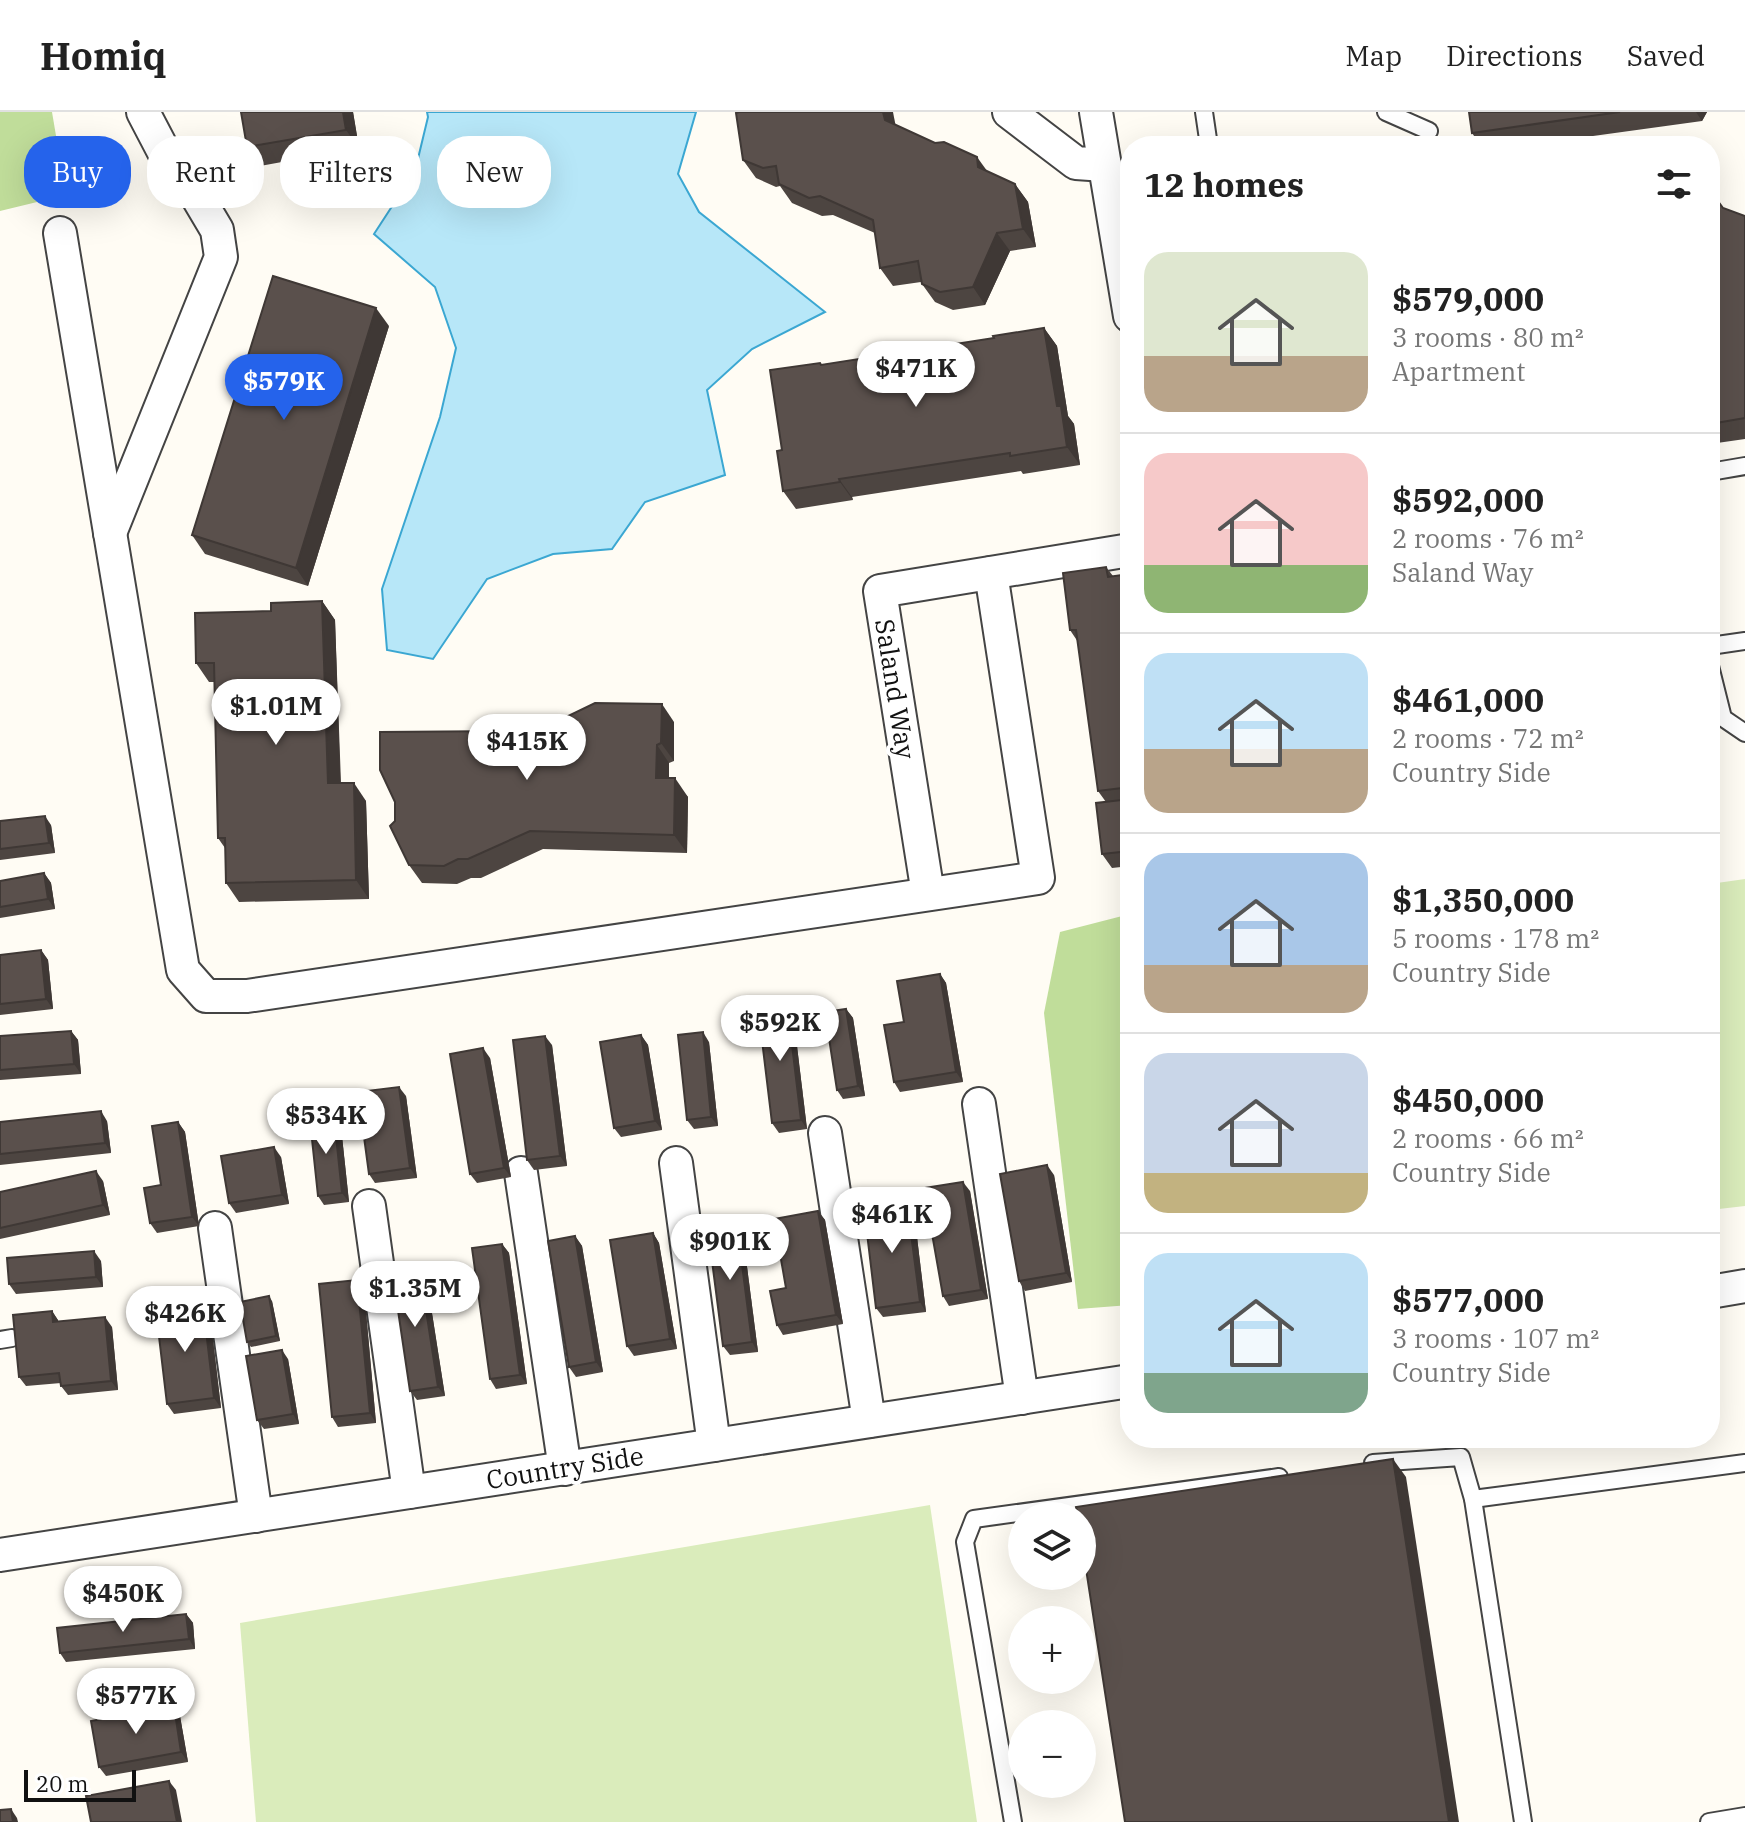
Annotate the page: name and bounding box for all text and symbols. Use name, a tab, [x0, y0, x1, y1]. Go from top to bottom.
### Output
text: Homiq	[40, 31, 166, 80]
text: Map	[1345, 37, 1402, 74]
text: Directions	[1446, 37, 1583, 74]
text: Saved	[1627, 37, 1705, 74]
chip: Buy	[24, 136, 131, 208]
chip: Rent	[147, 136, 264, 208]
chip: Filters	[280, 136, 421, 208]
chip: New	[437, 136, 551, 208]
text: 12 homes	[1144, 162, 1304, 206]
icon: filters	[1652, 162, 1696, 206]
text: $579,000	[1392, 276, 1544, 320]
icon: home	[1208, 284, 1304, 380]
text: 3 rooms · 80 m²	[1392, 320, 1584, 354]
pin: $471K	[860, 341, 972, 409]
text: $471K	[875, 350, 957, 384]
pin: $579K	[228, 354, 340, 422]
text: Apartment	[1392, 354, 1525, 388]
text: $579K	[243, 363, 325, 397]
text: $592,000	[1392, 477, 1544, 521]
icon: home	[1208, 485, 1304, 581]
text: 2 rooms · 76 m²	[1392, 521, 1584, 555]
text: Saland Way	[1392, 555, 1533, 589]
street label: Saland Way	[868, 616, 924, 761]
text: $461,000	[1392, 677, 1544, 721]
pin: $1.01M	[211, 679, 341, 747]
icon: home	[1208, 685, 1304, 781]
text: $1.01M	[230, 688, 322, 722]
pin: $415K	[471, 714, 583, 782]
text: 2 rooms · 72 m²	[1392, 721, 1584, 755]
text: $415K	[486, 723, 568, 757]
text: Country Side	[1392, 755, 1551, 789]
text: $1,350,000	[1392, 877, 1574, 921]
icon: home	[1208, 885, 1304, 981]
text: 5 rooms · 178 m²	[1392, 921, 1599, 955]
text: Country Side	[1392, 955, 1551, 989]
pin: $592K	[724, 995, 836, 1063]
text: $592K	[739, 1004, 821, 1038]
text: $450,000	[1392, 1077, 1544, 1121]
icon: home	[1208, 1085, 1304, 1181]
pin: $534K	[270, 1088, 382, 1156]
text: $534K	[285, 1097, 367, 1131]
text: 2 rooms · 66 m²	[1392, 1121, 1584, 1155]
text: Country Side	[1392, 1155, 1551, 1189]
pin: $461K	[836, 1187, 948, 1255]
text: $461K	[851, 1196, 933, 1230]
pin: $901K	[674, 1214, 786, 1282]
text: $901K	[689, 1223, 771, 1257]
pin: $1.35M	[350, 1261, 480, 1329]
text: $1.35M	[369, 1270, 461, 1304]
text: $577,000	[1392, 1277, 1544, 1321]
icon: home	[1208, 1285, 1304, 1381]
pin: $426K	[129, 1286, 241, 1354]
text: $426K	[144, 1295, 226, 1329]
text: 3 rooms · 107 m²	[1392, 1321, 1599, 1355]
text: Country Side	[1392, 1355, 1551, 1389]
street label: Country Side	[484, 1438, 646, 1496]
map controls	[1008, 1502, 1096, 1798]
button: layers	[1008, 1502, 1096, 1590]
pin: $450K	[67, 1566, 179, 1634]
text: $450K	[82, 1575, 164, 1609]
button: +	[1008, 1606, 1096, 1694]
pin: $577K	[80, 1668, 192, 1736]
text: $577K	[95, 1677, 177, 1711]
button: −	[1008, 1710, 1096, 1798]
scale bar	[24, 1766, 136, 1802]
text: 20 m	[36, 1769, 88, 1798]

